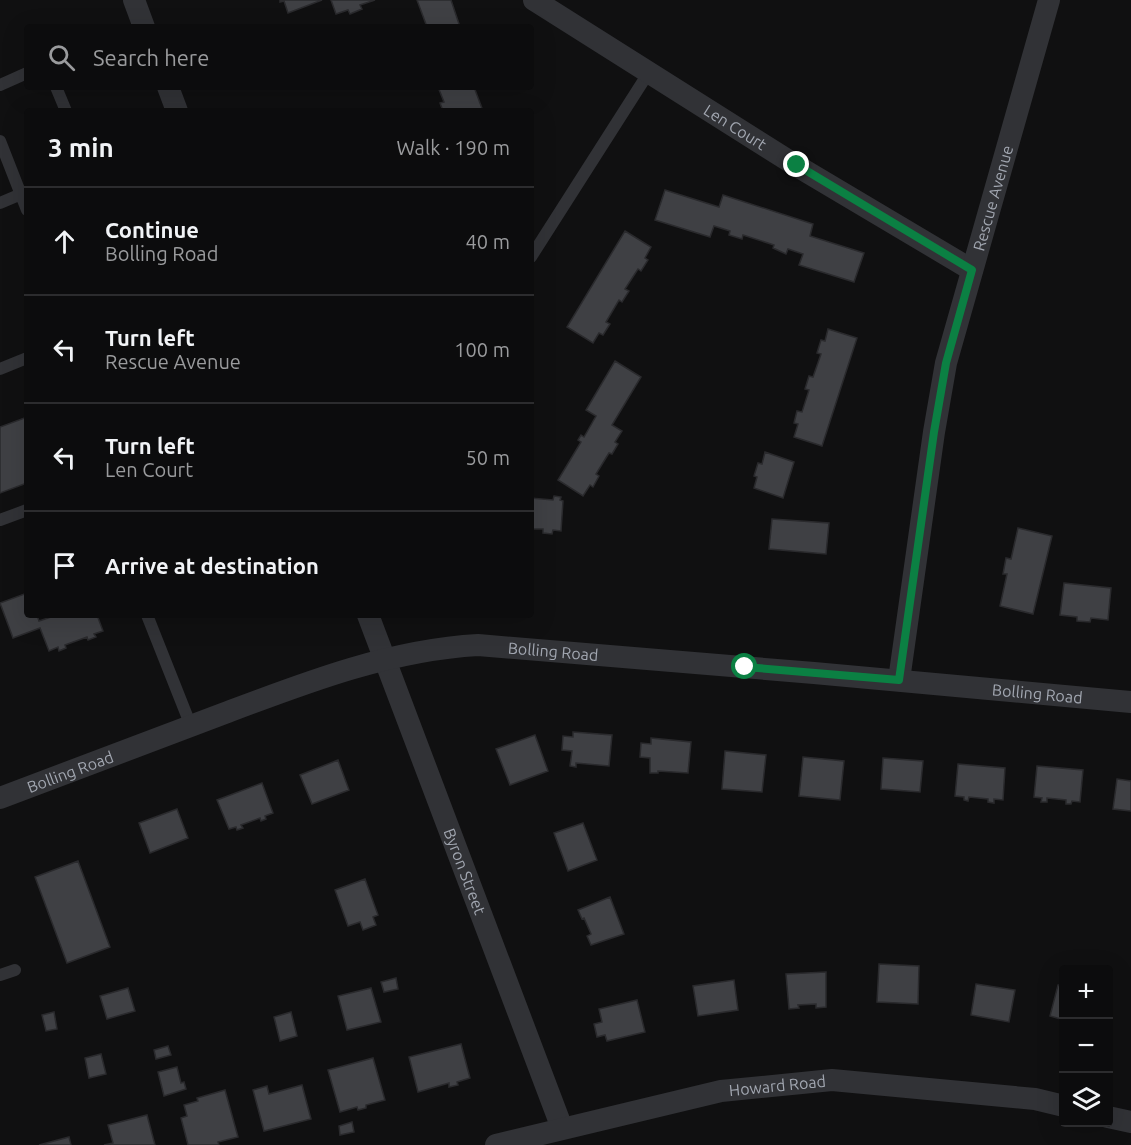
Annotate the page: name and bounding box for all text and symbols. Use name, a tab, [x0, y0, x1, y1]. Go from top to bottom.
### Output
search box	[24, 24, 534, 90]
icon: search	[45, 41, 78, 74]
text: Search here	[93, 45, 209, 70]
street label: Len Court	[701, 101, 770, 154]
text: 3 min	[48, 133, 114, 162]
text: Walk · 190 m	[397, 136, 510, 159]
street label: Rescue Avenue	[969, 143, 1016, 253]
route end	[783, 151, 809, 177]
text: Continue	[105, 217, 199, 242]
icon: ahead	[48, 225, 81, 258]
text: 40 m	[466, 230, 510, 253]
text: Bolling Road	[105, 242, 218, 265]
text: Turn left	[105, 325, 195, 350]
icon: left	[48, 333, 81, 366]
text: 100 m	[454, 338, 510, 361]
text: Rescue Avenue	[105, 350, 241, 373]
text: Turn left	[105, 433, 195, 458]
icon: left	[48, 441, 81, 474]
text: 50 m	[466, 446, 510, 469]
text: Len Court	[105, 458, 193, 481]
icon: arrive	[48, 549, 81, 582]
text: Arrive at destination	[105, 553, 319, 578]
street label: Bolling Road	[507, 639, 599, 664]
route start	[731, 653, 757, 679]
street label: Bolling Road	[991, 680, 1083, 707]
street label: Bolling Road	[25, 747, 116, 796]
street label: Byron Street	[440, 826, 490, 918]
map controls	[1059, 965, 1113, 1127]
button: +	[1059, 965, 1113, 1019]
button: −	[1059, 1019, 1113, 1073]
street label: Howard Road	[728, 1072, 827, 1099]
button: layers	[1059, 1073, 1113, 1127]

